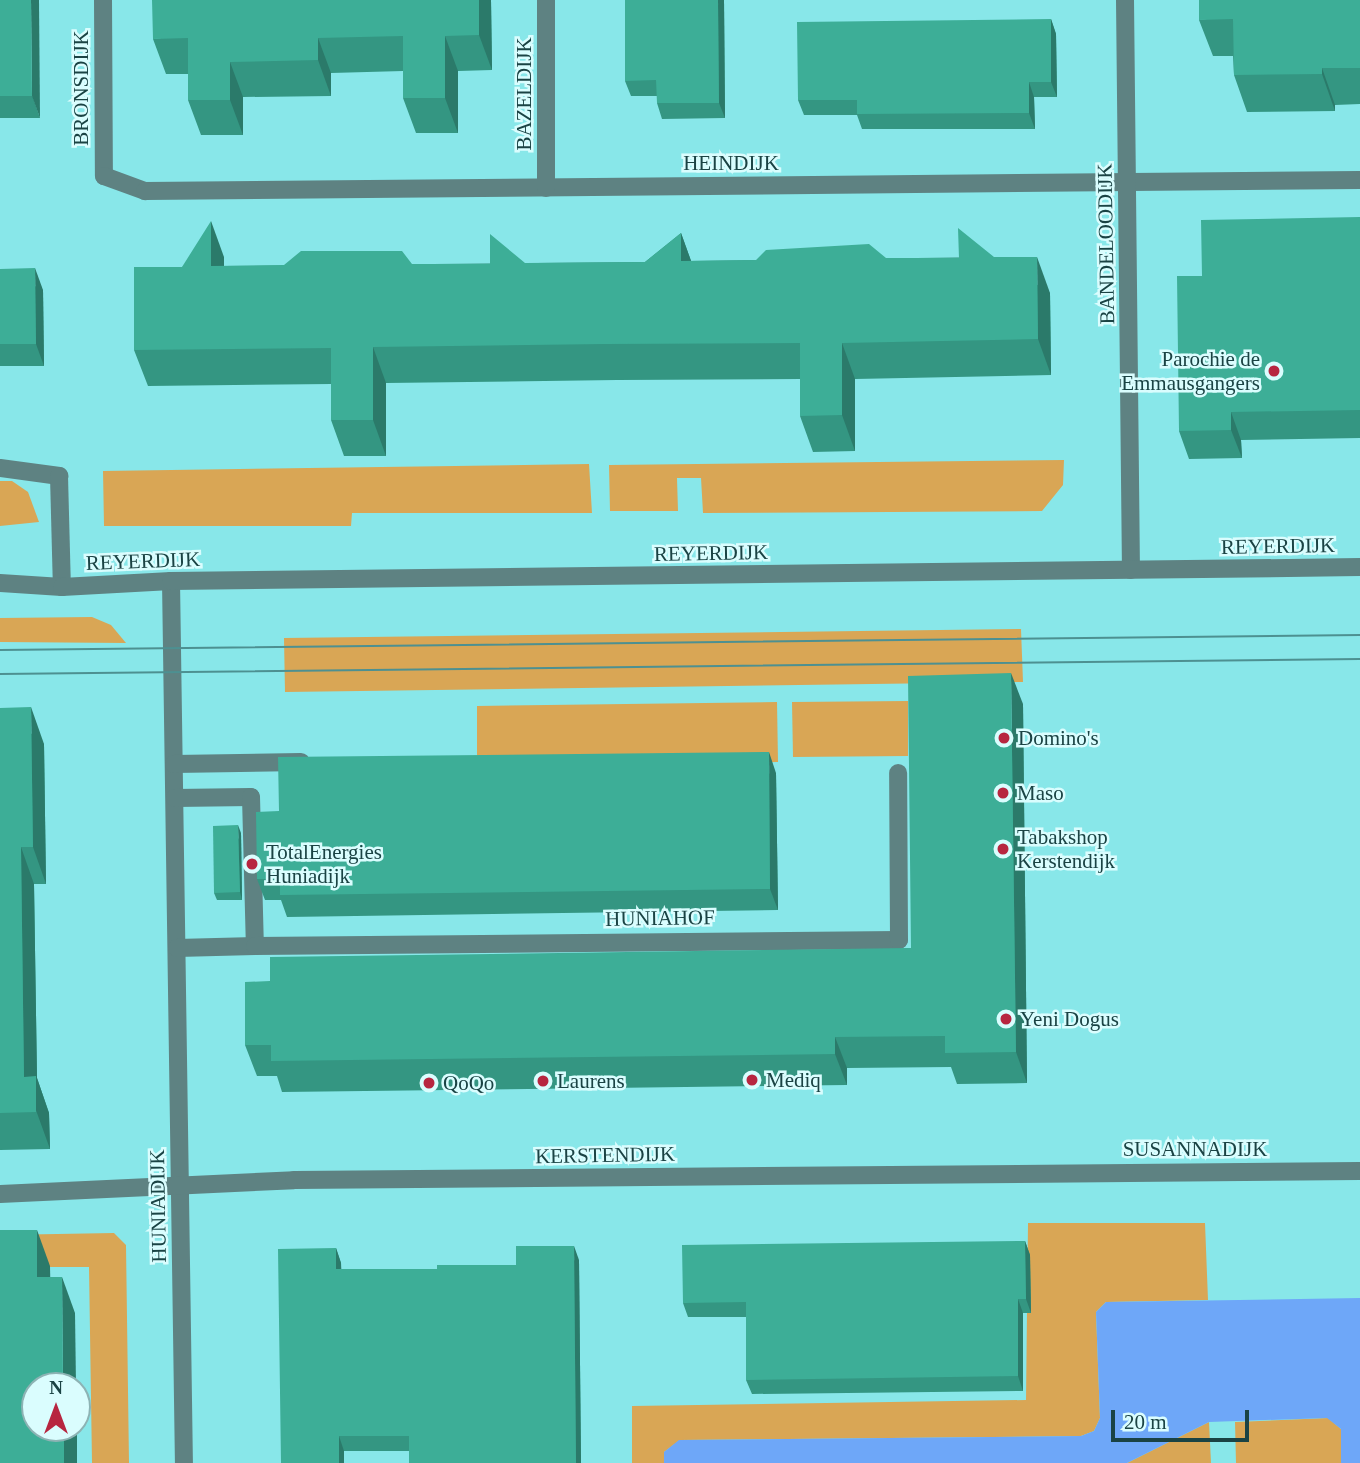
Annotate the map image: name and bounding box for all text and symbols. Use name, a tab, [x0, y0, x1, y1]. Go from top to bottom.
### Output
street label: BRONSDIJK	[68, 30, 94, 146]
street label: BAZELDIJK	[511, 37, 537, 151]
street label: HEINDIJK	[683, 150, 779, 176]
street label: BANDELOODIJK	[1092, 163, 1120, 325]
place label: Parochie de Emmausgangers	[1121, 346, 1260, 396]
marker: Parochie de Emmausgangers	[1266, 363, 1282, 379]
street label: REYERDIJK	[1221, 532, 1335, 560]
street label: REYERDIJK	[654, 539, 768, 567]
street label: REYERDIJK	[85, 546, 201, 576]
place label: Domino's	[1018, 725, 1099, 751]
marker: Domino's	[996, 730, 1012, 746]
place label: Maso	[1017, 780, 1064, 806]
marker: Maso	[995, 785, 1011, 801]
place label: Tabakshop Kerstendijk	[1017, 824, 1115, 874]
place label: TotalEnergies Huniadijk	[266, 839, 382, 889]
marker: Tabakshop Kerstendijk	[995, 841, 1011, 857]
marker: TotalEnergies Huniadijk	[244, 856, 260, 872]
street label: HUNIAHOF	[605, 904, 715, 932]
place label: Yeni Dogus	[1020, 1006, 1119, 1032]
marker: Yeni Dogus	[998, 1011, 1014, 1027]
place label: Mediq	[766, 1067, 821, 1093]
place label: Laurens	[557, 1068, 625, 1094]
place label: QoQo	[443, 1070, 494, 1096]
marker: Mediq	[744, 1072, 760, 1088]
marker: Laurens	[535, 1073, 551, 1089]
marker: QoQo	[421, 1075, 437, 1091]
street label: SUSANNADIJK	[1123, 1136, 1267, 1162]
street label: KERSTENDIJK	[535, 1141, 675, 1169]
street label: HUNIADIJK	[144, 1149, 172, 1263]
north arrow	[21, 1372, 91, 1442]
text: N	[49, 1377, 63, 1398]
scale bar	[1115, 1396, 1253, 1440]
text: 20 m	[1124, 1410, 1167, 1434]

